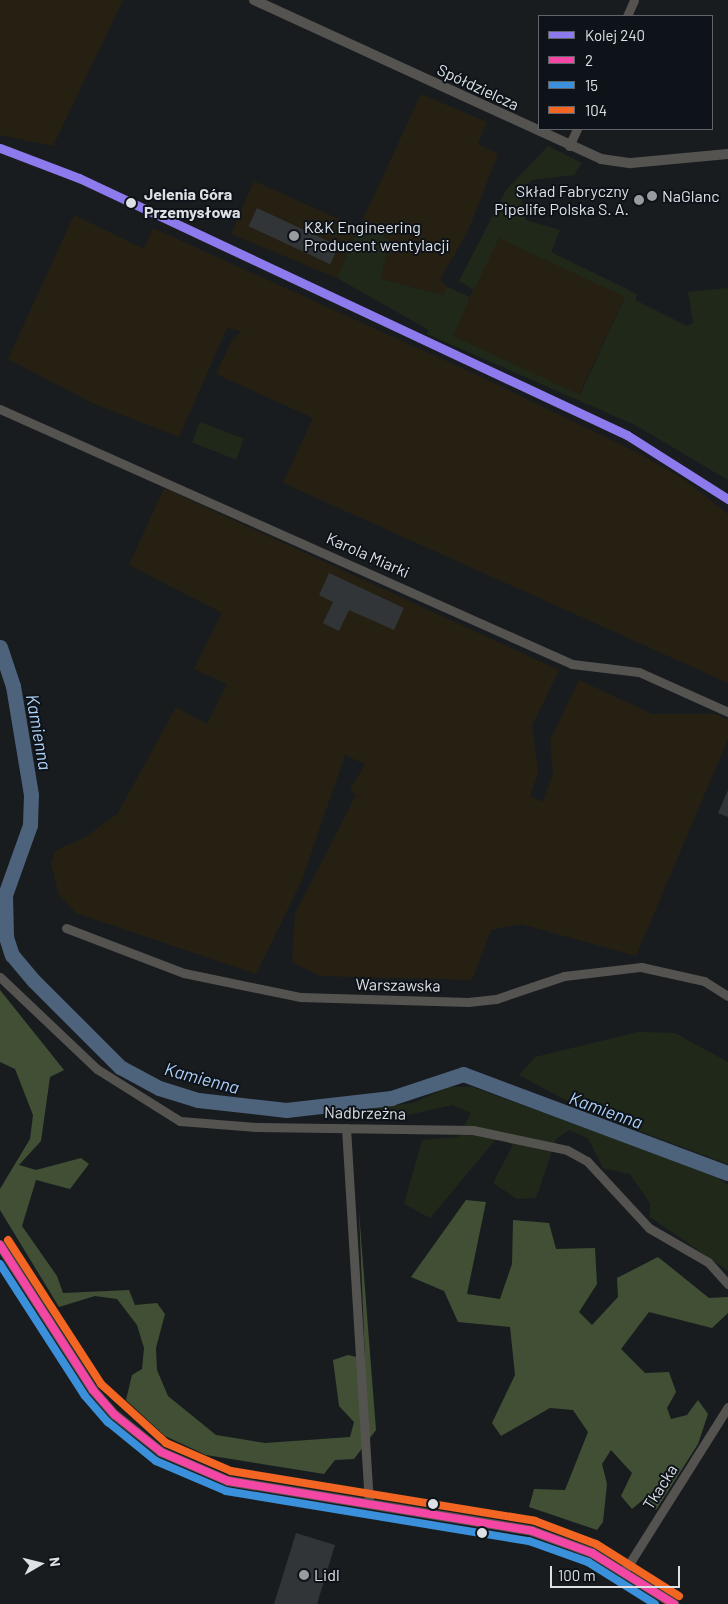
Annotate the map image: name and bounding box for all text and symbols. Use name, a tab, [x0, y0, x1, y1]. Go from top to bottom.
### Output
legend	[538, 15, 713, 130]
text: Kolej 240	[585, 26, 645, 44]
text: 2	[585, 51, 593, 69]
street label: Spółdzielcza	[434, 60, 522, 114]
text: 15	[585, 76, 598, 94]
text: 104	[585, 101, 607, 119]
place label: Skład Fabryczny Pipelife Polska S. A.	[494, 181, 629, 219]
place label: Jelenia Góra Przemysłowa	[144, 184, 240, 222]
place label: NaGlanc	[662, 186, 719, 206]
marker: NaGlanc	[646, 190, 658, 202]
marker: Jelenia Góra Przemysłowa	[122, 194, 140, 212]
marker: Skład Fabryczny Pipelife Polska S. A.	[633, 194, 645, 206]
place label: K&K Engineering Producent wentylacji	[304, 217, 450, 255]
marker: K&K Engineering Producent wentylacji	[288, 230, 300, 242]
street label: Karola Miarki	[323, 528, 413, 582]
water label: Kamienna	[22, 692, 56, 772]
street label: Warszawska	[355, 975, 441, 995]
water label: Kamienna	[162, 1058, 242, 1098]
water label: Kamienna	[566, 1087, 646, 1133]
street label: Nadbrzeżna	[324, 1103, 406, 1123]
street label: Tkacka	[639, 1461, 681, 1513]
unlabelled marker	[428, 1499, 438, 1509]
unlabelled marker	[477, 1528, 487, 1538]
north arrow	[15, 1539, 65, 1589]
text: N	[46, 1556, 64, 1568]
scale bar	[553, 1556, 683, 1588]
place label: Lidl	[314, 1565, 340, 1585]
text: 100 m	[558, 1566, 596, 1584]
marker: Lidl	[298, 1569, 310, 1581]

